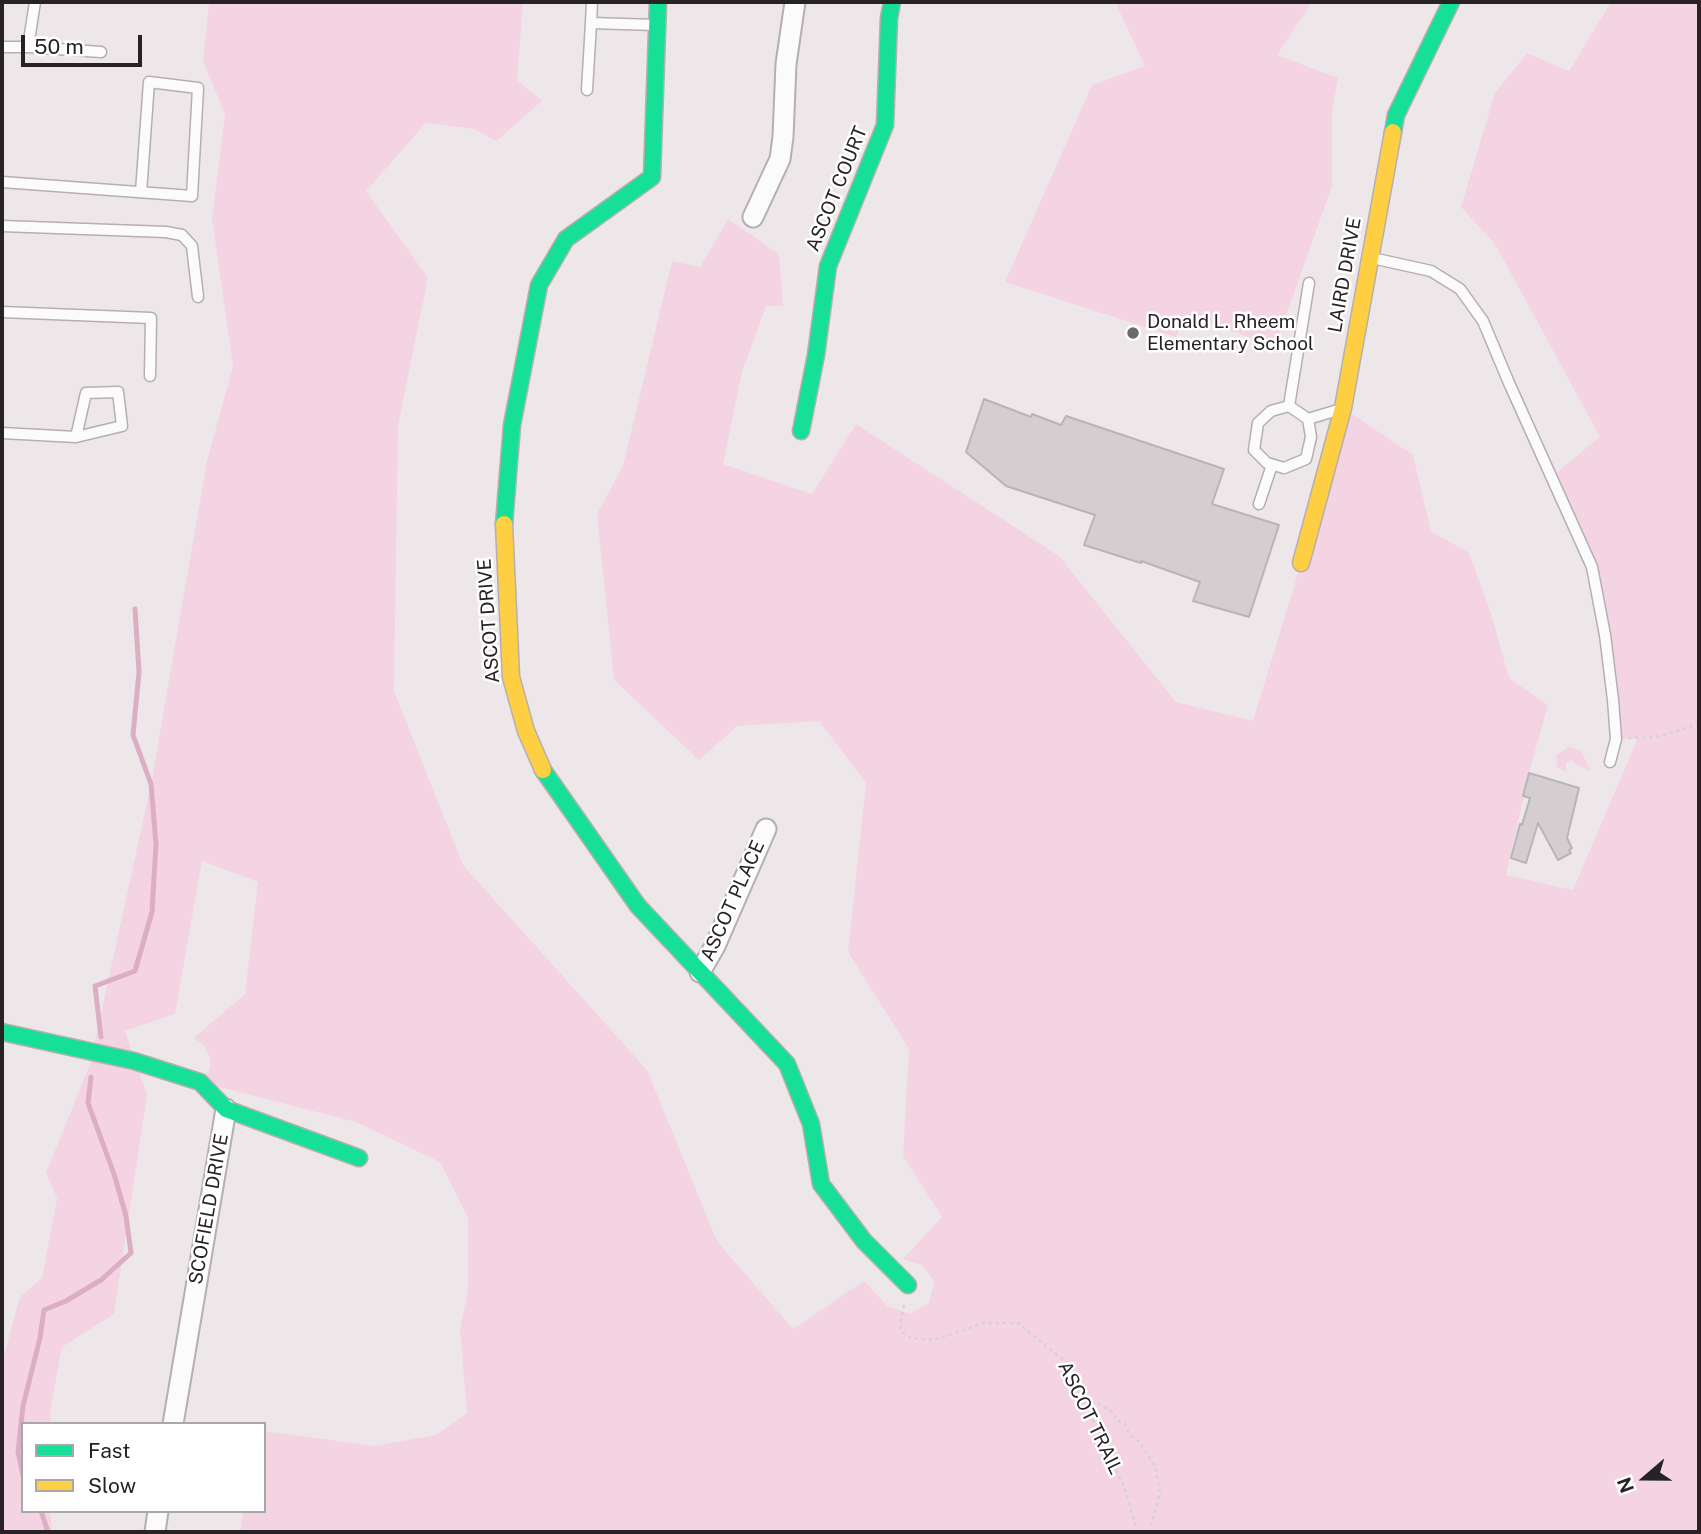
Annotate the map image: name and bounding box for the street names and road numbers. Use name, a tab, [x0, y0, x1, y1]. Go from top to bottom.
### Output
street label: ASCOT COURT	[802, 123, 872, 255]
street label: LAIRD DRIVE	[1324, 216, 1366, 334]
street label: ASCOT DRIVE	[473, 558, 505, 684]
street label: ASCOT PLACE	[696, 837, 770, 965]
street label: SCOFIELD DRIVE	[185, 1132, 233, 1286]
street label: ASCOT TRAIL	[1053, 1358, 1127, 1478]

